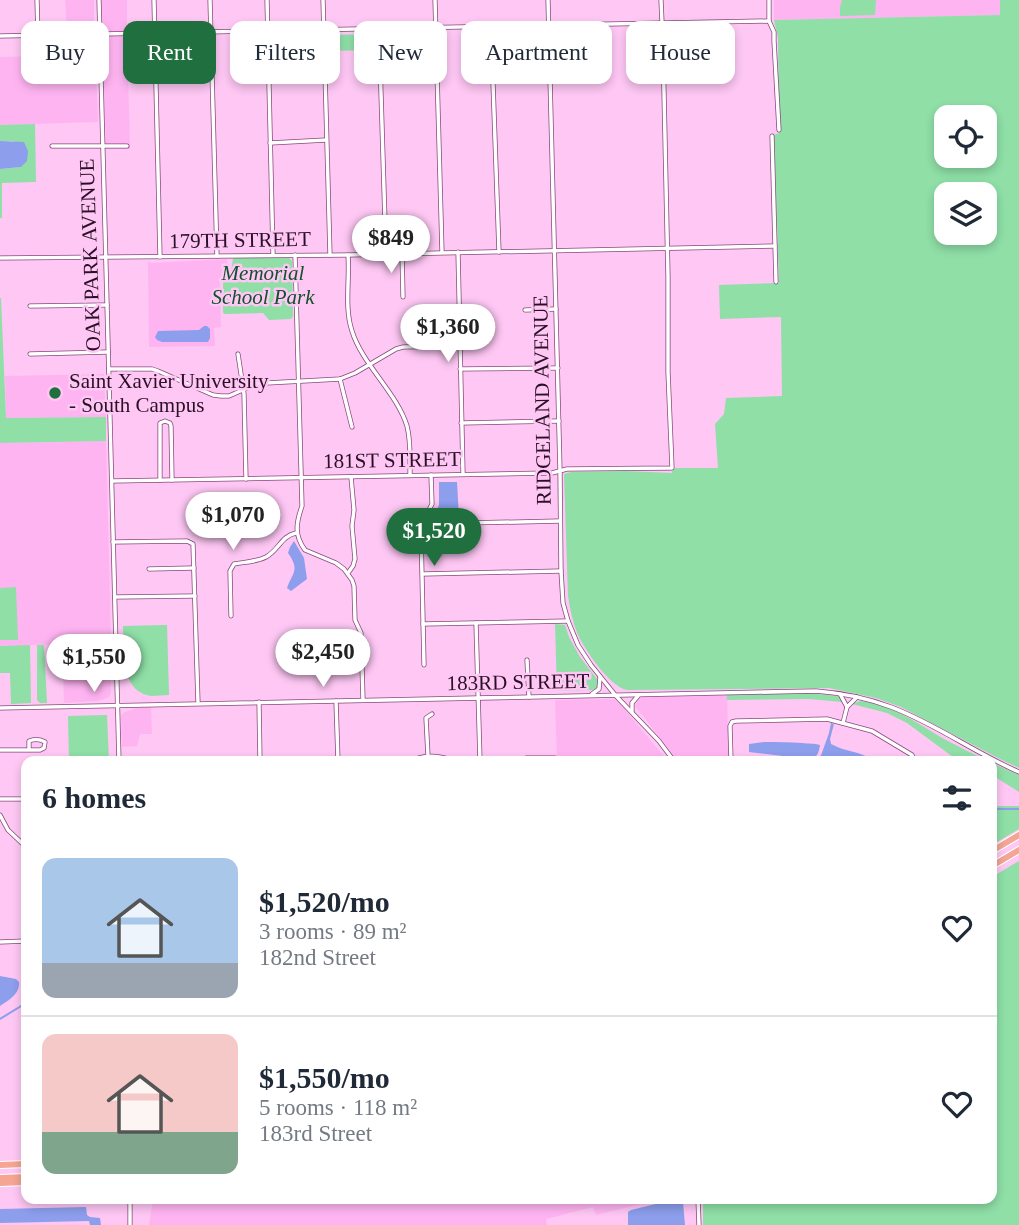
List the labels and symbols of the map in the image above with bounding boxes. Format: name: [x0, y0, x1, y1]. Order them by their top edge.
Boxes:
street label: OAK PARK AVENUE: [75, 158, 105, 352]
pin: $849: [350, 216, 432, 275]
street label: 179TH STREET: [169, 227, 311, 253]
park label: Memorial School Park: [211, 261, 315, 309]
street label: RIDGELAND AVENUE: [528, 295, 556, 505]
pin: $1,360: [391, 304, 505, 364]
place label: Saint Xavier University - South Campus: [69, 369, 269, 417]
marker: Saint Xavier University - South Campus: [47, 385, 63, 401]
street label: 181ST STREET: [323, 447, 461, 473]
pin: $1,070: [176, 492, 290, 552]
pin: $1,520: [377, 508, 491, 568]
pin: $2,450: [266, 630, 380, 689]
pin: $1,550: [37, 634, 151, 694]
street label: 183RD STREET: [446, 669, 590, 695]

